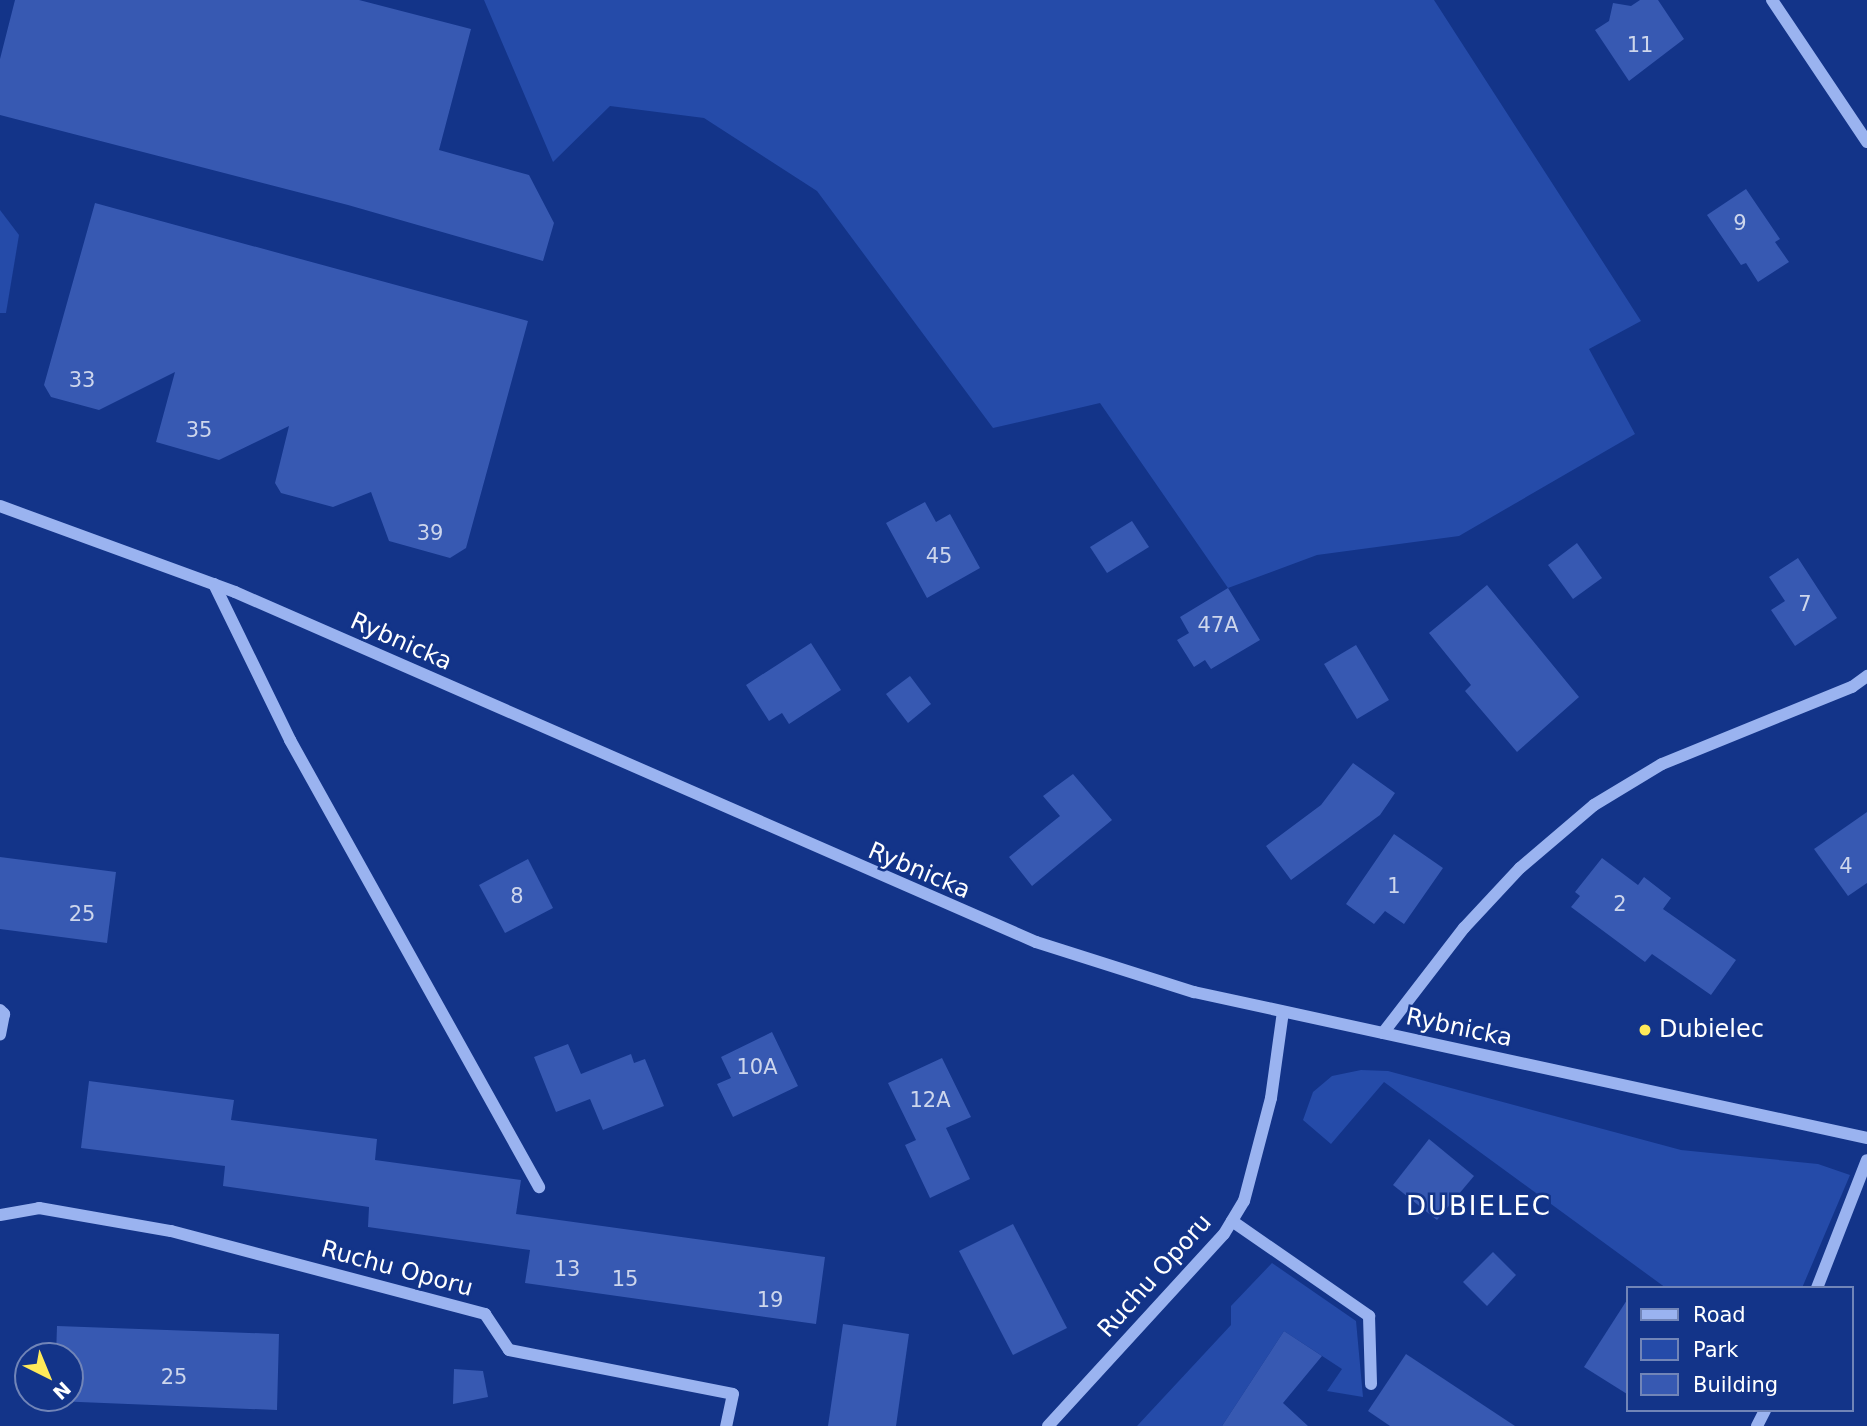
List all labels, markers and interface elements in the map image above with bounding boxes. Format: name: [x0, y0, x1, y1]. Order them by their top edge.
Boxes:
house number: 11: [1627, 32, 1653, 58]
house number: 9: [1733, 210, 1747, 236]
house number: 33: [69, 367, 95, 393]
house number: 35: [186, 417, 212, 443]
house number: 39: [417, 520, 443, 546]
house number: 45: [926, 543, 952, 569]
house number: 7: [1798, 591, 1812, 617]
street label: Rybnicka: [346, 607, 456, 677]
house number: 47A: [1197, 612, 1239, 638]
street label: Rybnicka: [864, 837, 974, 905]
house number: 4: [1839, 853, 1853, 879]
house number: 1: [1387, 873, 1401, 899]
house number: 8: [510, 883, 524, 909]
house number: 2: [1613, 891, 1627, 917]
house number: 25: [69, 901, 95, 927]
street label: Rybnicka: [1403, 1003, 1515, 1053]
place label: Dubielec: [1659, 1016, 1764, 1044]
marker: Dubielec: [1637, 1022, 1653, 1038]
house number: 10A: [736, 1054, 778, 1080]
house number: 12A: [909, 1087, 951, 1113]
district label: DUBIELEC: [1407, 1191, 1551, 1223]
street label: Ruchu Oporu: [1092, 1208, 1218, 1344]
street label: Ruchu Oporu: [318, 1235, 476, 1303]
house number: 13: [554, 1256, 580, 1282]
house number: 15: [612, 1266, 638, 1292]
legend: [1626, 1286, 1853, 1412]
house number: 19: [757, 1287, 783, 1313]
text: Road: [1693, 1303, 1746, 1327]
text: Park: [1693, 1338, 1738, 1362]
north arrow: [14, 1342, 84, 1412]
house number: 25: [161, 1364, 187, 1390]
text: Building: [1693, 1373, 1778, 1397]
text: N: [49, 1377, 75, 1404]

